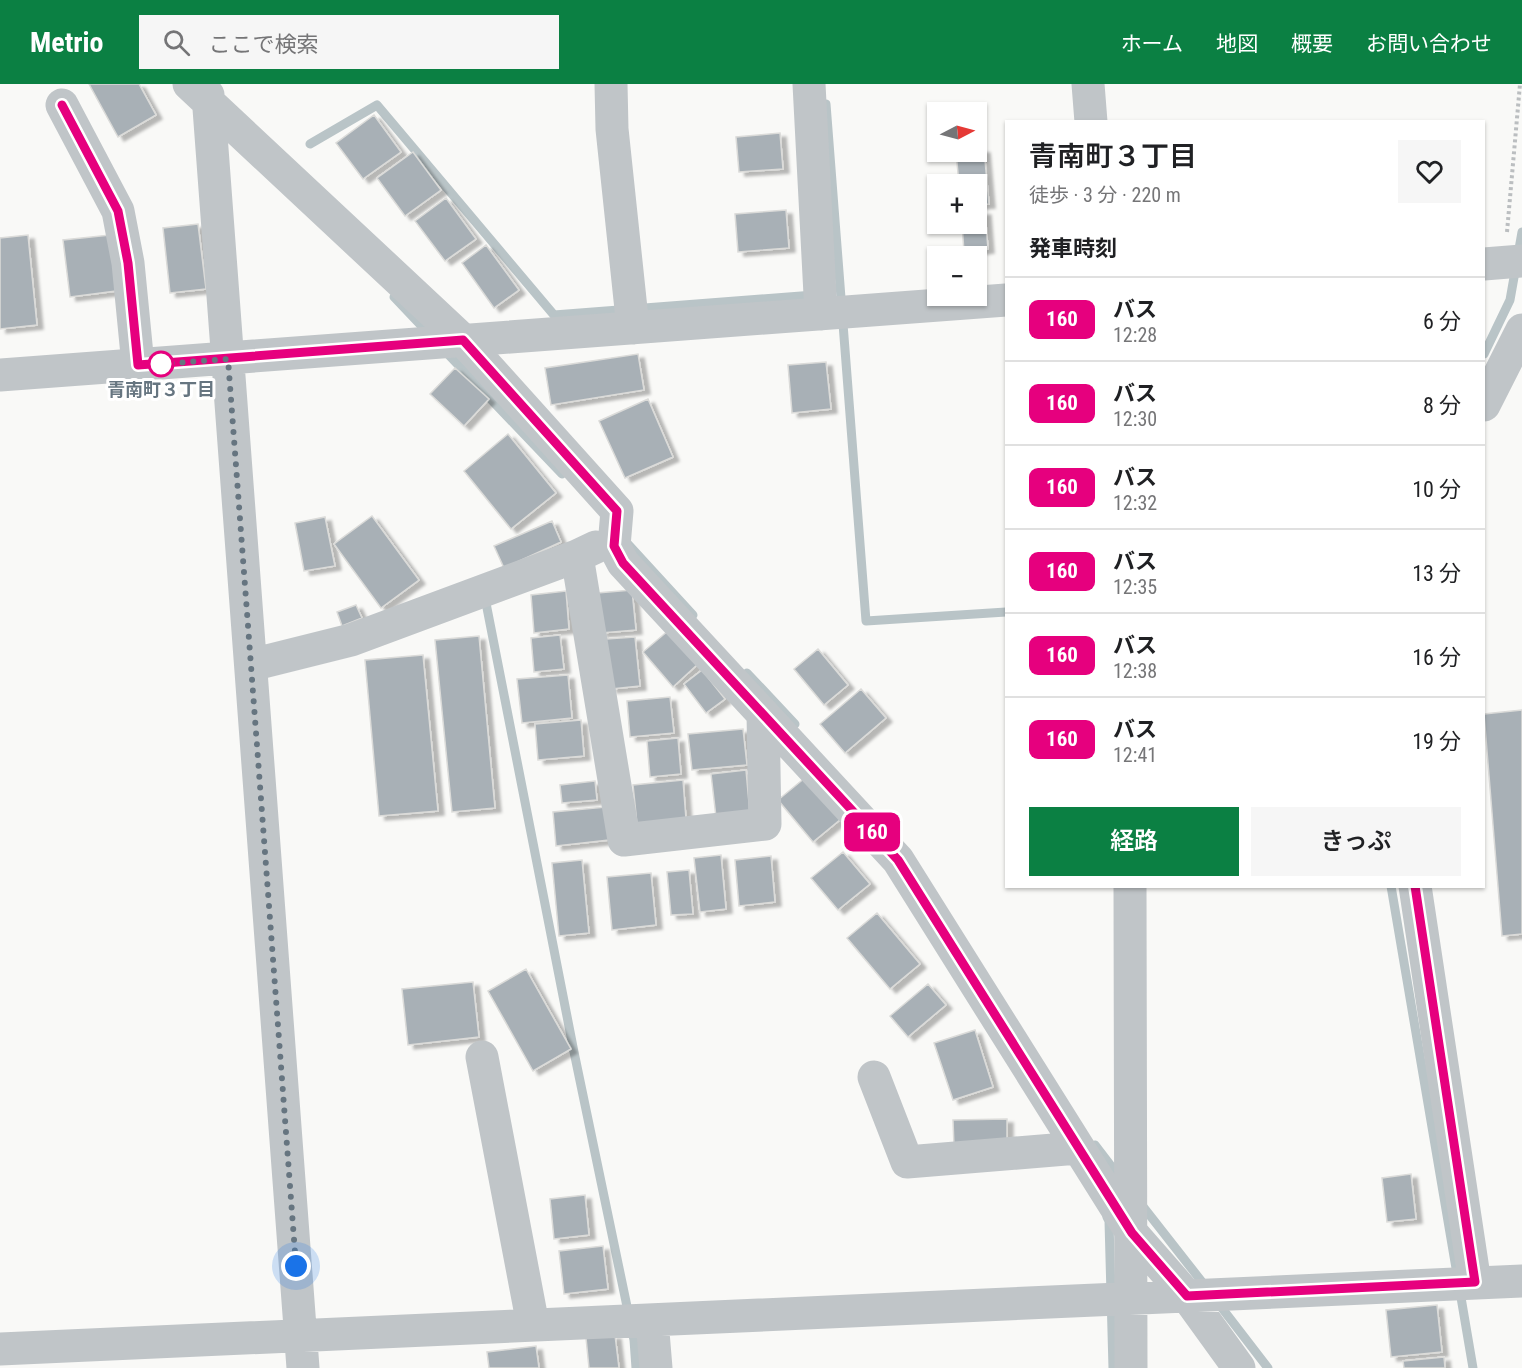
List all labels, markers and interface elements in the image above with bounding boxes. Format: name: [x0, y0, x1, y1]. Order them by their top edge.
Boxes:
search box: [139, 15, 559, 69]
text: Metrio: [30, 26, 103, 59]
icon: search: [160, 26, 193, 59]
text: ここで検索: [208, 32, 319, 57]
text: ホーム: [1121, 32, 1183, 56]
text: 地図: [1216, 32, 1258, 56]
text: 概要: [1291, 32, 1333, 56]
text: お問い合わせ: [1366, 32, 1492, 56]
north arrow: [927, 102, 987, 162]
map controls: [927, 102, 987, 306]
text: 青南町３丁目: [1029, 140, 1197, 173]
button: heart: [1398, 140, 1461, 203]
button: +: [927, 174, 987, 234]
text: 徒歩 · 3 分 · 220 m: [1029, 183, 1181, 207]
text: 発車時刻: [1029, 236, 1117, 261]
button: −: [927, 246, 987, 306]
text: バス: [1113, 297, 1157, 322]
text: 160: [1046, 307, 1078, 331]
text: 6 分: [1423, 309, 1461, 334]
text: 12:28: [1113, 323, 1157, 347]
marker: 青南町３丁目: [148, 351, 174, 377]
place label: 青南町３丁目: [107, 379, 215, 400]
text: バス: [1113, 381, 1157, 406]
text: 160: [1046, 391, 1078, 415]
text: 8 分: [1423, 393, 1461, 418]
text: 12:30: [1113, 407, 1157, 431]
text: バス: [1113, 465, 1157, 490]
text: 160: [1046, 475, 1078, 499]
text: 10 分: [1412, 477, 1461, 502]
text: 12:32: [1113, 491, 1157, 515]
text: バス: [1113, 549, 1157, 574]
text: 160: [1046, 559, 1078, 583]
text: 13 分: [1412, 561, 1461, 586]
text: 12:35: [1113, 575, 1157, 599]
text: バス: [1113, 633, 1157, 658]
text: 160: [1046, 643, 1078, 667]
text: 16 分: [1412, 645, 1461, 670]
text: 12:38: [1113, 659, 1157, 683]
text: バス: [1113, 717, 1157, 742]
text: 160: [1046, 727, 1078, 751]
text: 19 分: [1412, 729, 1461, 754]
text: 12:41: [1113, 743, 1157, 767]
button: 経路: [1029, 807, 1239, 876]
button: きっぷ: [1251, 807, 1461, 876]
line badge: 160: [838, 812, 906, 852]
text: 160: [856, 820, 888, 844]
your location: [281, 1251, 311, 1281]

